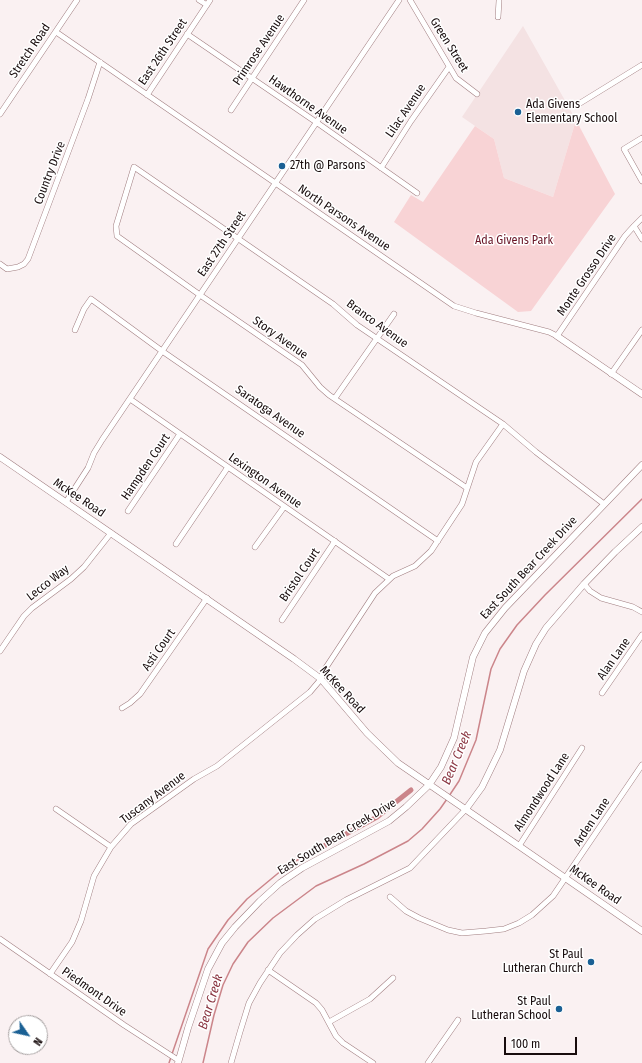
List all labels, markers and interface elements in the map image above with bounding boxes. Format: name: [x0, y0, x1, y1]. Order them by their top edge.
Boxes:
street label: Primrose Avenue: [230, 12, 288, 88]
street label: Green Street: [427, 15, 471, 75]
street label: East 26th Street: [136, 16, 190, 88]
street label: Stretch Road: [7, 21, 53, 81]
street label: Hawthorne Avenue: [266, 72, 350, 138]
street label: Lilac Avenue: [383, 82, 429, 140]
place label: Ada Givens Elementary School: [526, 98, 617, 126]
marker: Ada Givens Elementary School: [513, 107, 523, 117]
street label: Country Drive: [31, 139, 69, 207]
place label: 27th @ Parsons: [290, 159, 365, 173]
marker: 27th @ Parsons: [277, 161, 287, 171]
street label: North Parsons Avenue: [295, 182, 393, 254]
street label: East 27th Street: [195, 209, 249, 279]
street label: Monte Grosso Drive: [554, 231, 620, 319]
park label: Ada Givens Park: [475, 234, 553, 248]
street label: Branco Avenue: [343, 297, 411, 351]
street label: Story Avenue: [249, 314, 311, 362]
street label: Saratoga Avenue: [232, 383, 308, 441]
street label: Hampden Court: [119, 431, 173, 503]
street label: Lexington Avenue: [225, 450, 305, 512]
street label: McKee Road: [50, 475, 108, 521]
street label: East South Bear Creek Drive: [478, 514, 580, 622]
street label: Bristol Court: [277, 545, 323, 605]
street label: Lecco Way: [24, 562, 72, 604]
street label: Asti Court: [139, 626, 179, 674]
street label: Alan Lane: [594, 635, 634, 683]
street label: McKee Road: [316, 663, 368, 717]
water label: Bear Creek: [439, 729, 475, 787]
street label: Almondwood Lane: [511, 750, 573, 834]
street label: Tuscany Avenue: [118, 769, 188, 827]
street label: Arden Lane: [571, 795, 613, 849]
street label: East South Bear Creek Drive: [275, 796, 399, 878]
street label: McKee Road: [567, 862, 623, 908]
place label: St Paul Lutheran Church: [503, 948, 583, 976]
marker: St Paul Lutheran Church: [586, 957, 596, 967]
street label: Piedmont Drive: [59, 964, 129, 1020]
water label: Bear Creek: [195, 973, 227, 1031]
place label: St Paul Lutheran School: [471, 995, 551, 1023]
marker: St Paul Lutheran School: [554, 1004, 564, 1014]
north arrow: [8, 1015, 48, 1055]
scale bar: [506, 1029, 579, 1055]
text: N: [30, 1035, 45, 1048]
text: 100 m: [511, 1037, 540, 1051]

